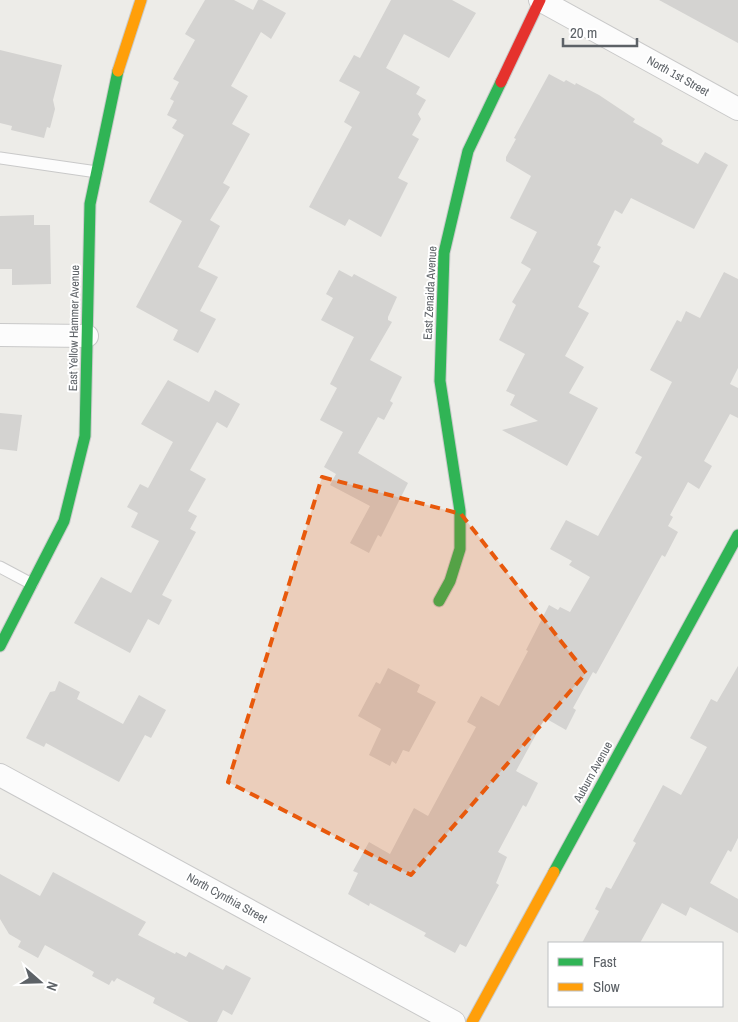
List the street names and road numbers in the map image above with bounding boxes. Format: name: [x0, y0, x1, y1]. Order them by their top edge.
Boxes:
street label: North 1st Street: [644, 52, 712, 100]
street label: East Zenaida Avenue: [420, 246, 440, 340]
street label: East Yellow Hammer Avenue: [65, 265, 83, 391]
street label: Auburn Avenue: [569, 739, 616, 806]
street label: North Cynthia Street: [184, 869, 270, 927]

